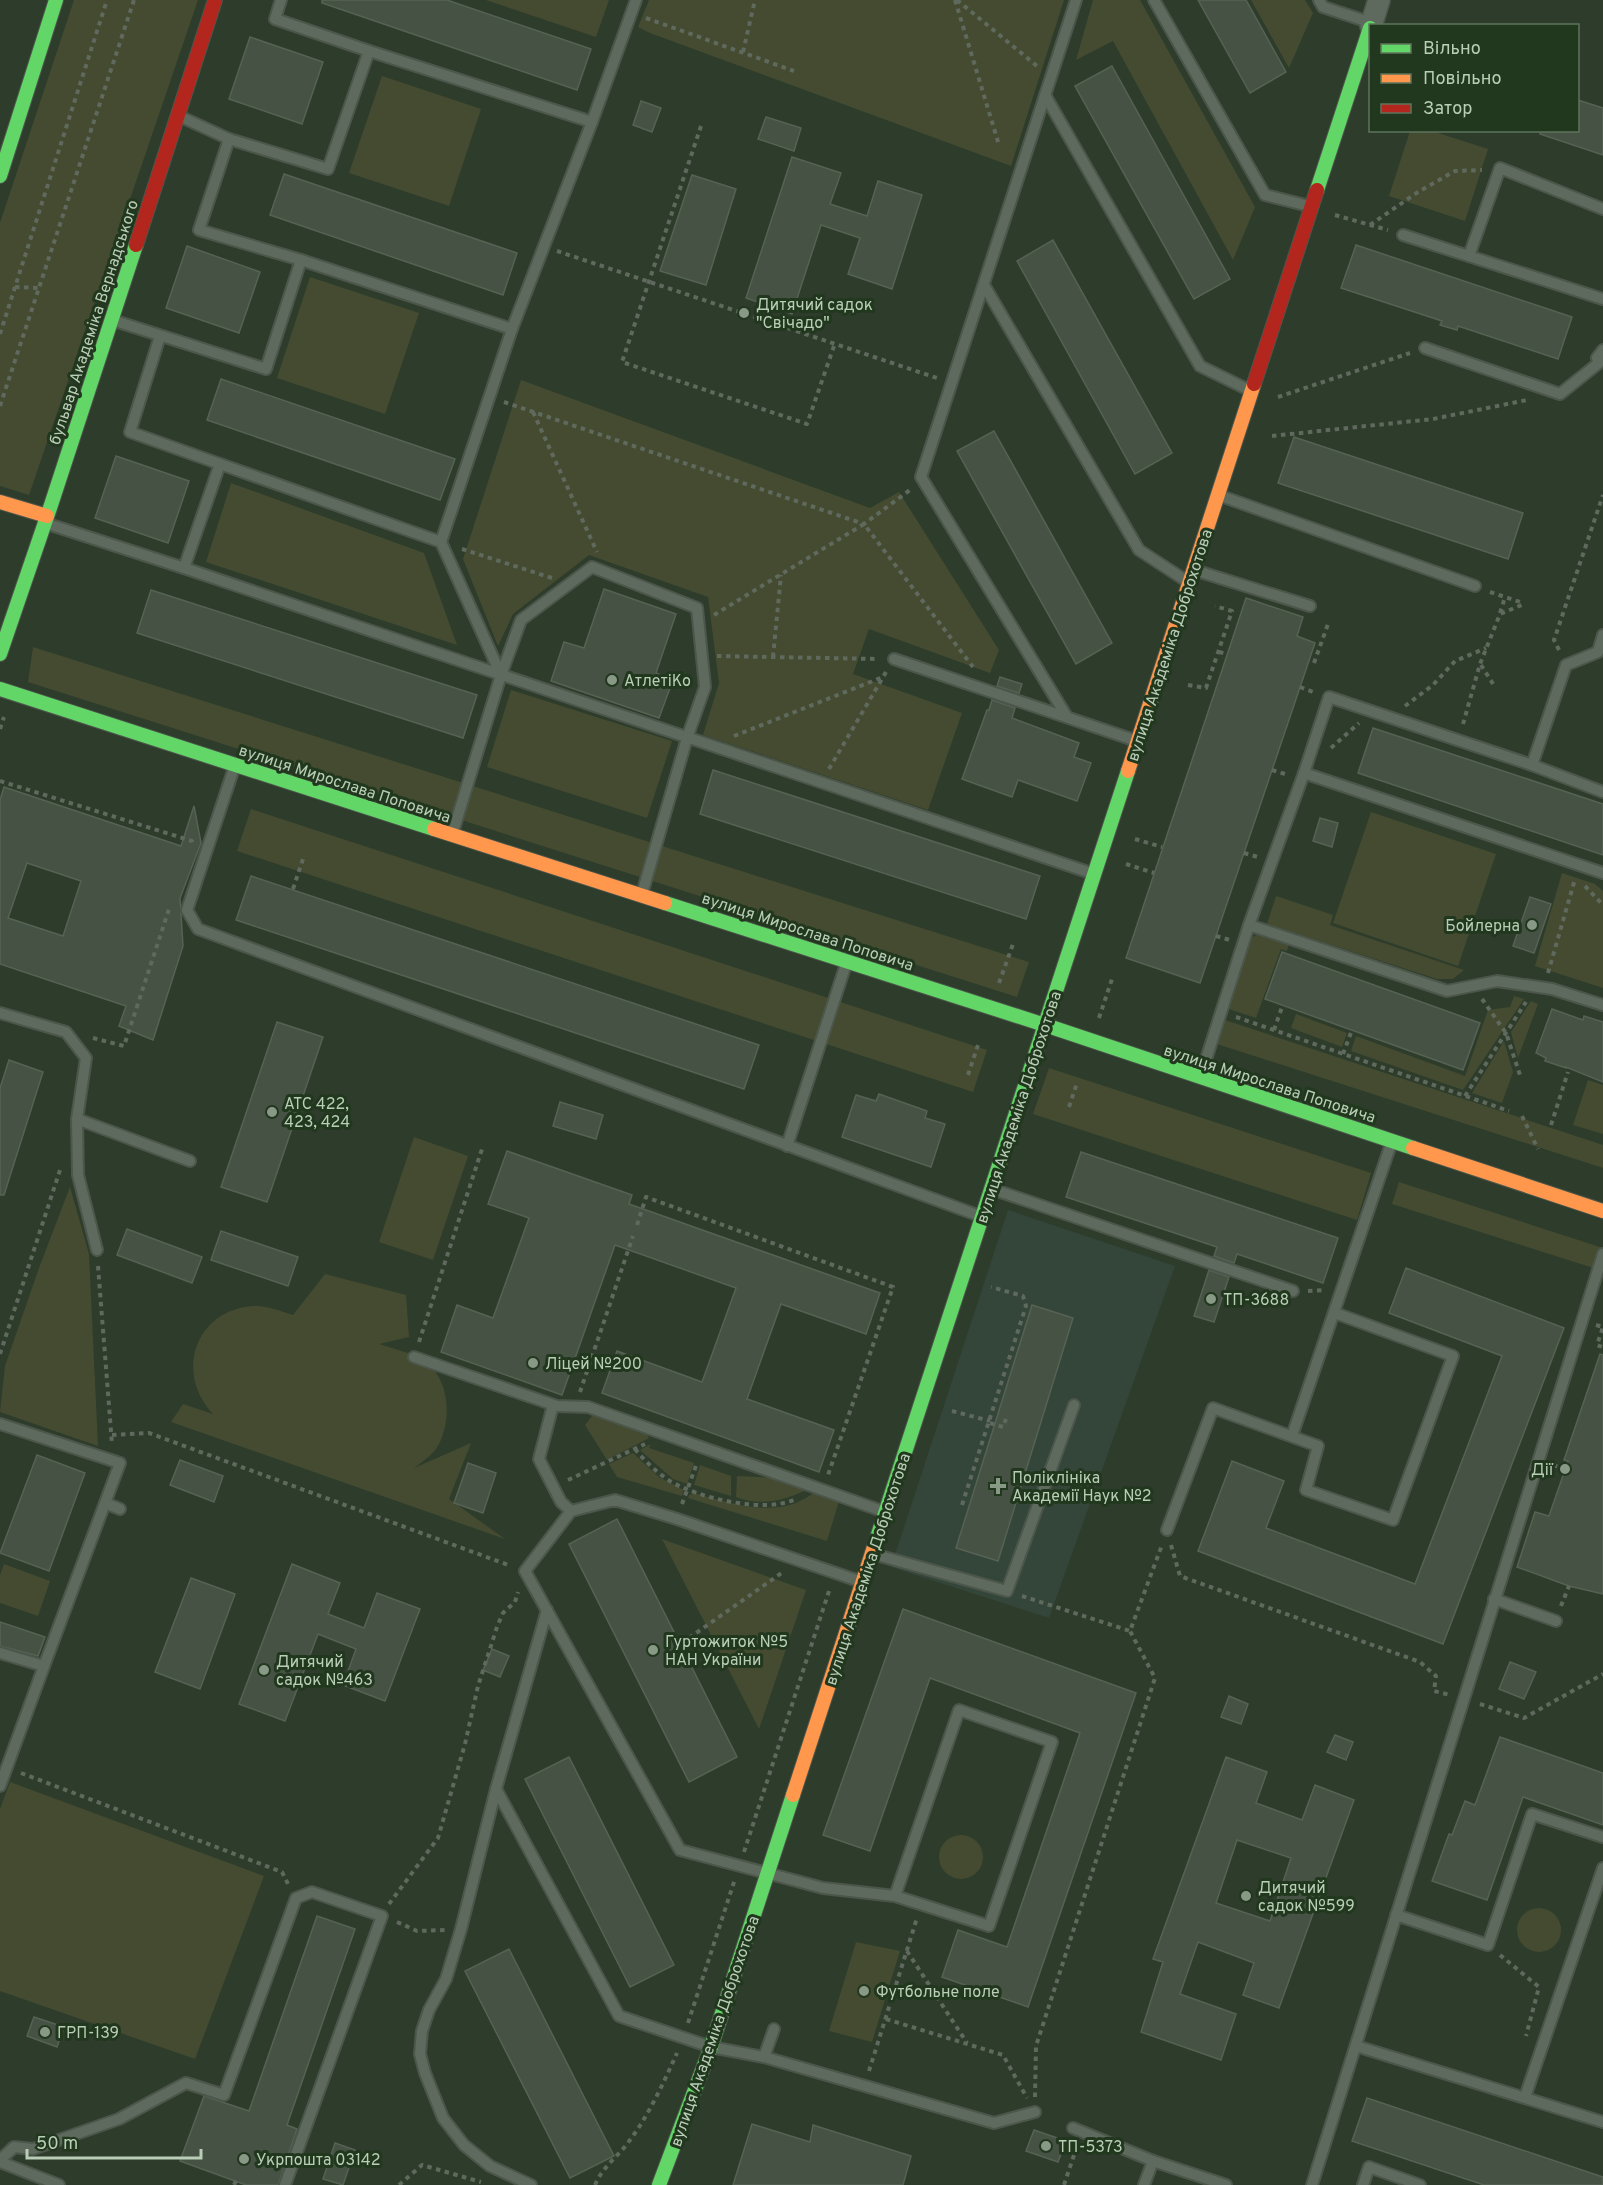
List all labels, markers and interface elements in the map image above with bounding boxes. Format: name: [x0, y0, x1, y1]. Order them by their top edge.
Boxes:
legend: [1369, 24, 1579, 132]
text: Вільно: [1423, 38, 1481, 61]
text: Повільно: [1423, 68, 1502, 91]
text: Затор: [1423, 98, 1472, 121]
street label: бульвар Академіка Вернадського: [46, 198, 144, 448]
place label: Дитячий садок "Свічадо": [756, 296, 873, 334]
marker: Дитячий садок "Свічадо": [737, 306, 751, 320]
street label: вулиця Академіка Доброхотова: [1124, 527, 1218, 764]
place label: АтлетіКо: [624, 672, 691, 692]
marker: АтлетіКо: [605, 673, 619, 687]
street label: вулиця Мирослава Поповича: [236, 741, 453, 829]
street label: вулиця Мирослава Поповича: [699, 889, 916, 977]
place label: Бойлерна: [1445, 917, 1520, 937]
marker: Бойлерна: [1525, 918, 1539, 932]
street label: вулиця Академіка Доброхотова: [973, 989, 1067, 1226]
street label: вулиця Мирослава Поповича: [1161, 1041, 1378, 1129]
place label: АТС 422, 423, 424: [284, 1095, 350, 1133]
marker: АТС 422, 423, 424: [265, 1105, 279, 1119]
place label: ТП-3688: [1223, 1291, 1289, 1311]
marker: ТП-3688: [1204, 1292, 1218, 1306]
place label: Ліцей №200: [545, 1355, 642, 1375]
marker: Ліцей №200: [526, 1356, 540, 1370]
street label: вулиця Академіка Доброхотова: [822, 1451, 916, 1688]
place label: Дії: [1531, 1461, 1554, 1481]
marker: Дії: [1558, 1462, 1572, 1476]
place label: Поліклініка Академії Наук №2: [1012, 1469, 1152, 1507]
marker: Поліклініка Академії Наук №2: [989, 1477, 1007, 1495]
place label: Гуртожиток №5 НАН України: [665, 1633, 788, 1671]
marker: Гуртожиток №5 НАН України: [646, 1643, 660, 1657]
place label: Дитячий садок №463: [276, 1653, 373, 1691]
marker: Дитячий садок №463: [257, 1663, 271, 1677]
place label: Дитячий садок №599: [1258, 1879, 1355, 1917]
marker: Дитячий садок №599: [1239, 1889, 1253, 1903]
street label: вулиця Академіка Доброхотова: [667, 1914, 765, 2150]
place label: Футбольне поле: [876, 1983, 1000, 2003]
marker: Футбольне поле: [857, 1984, 871, 1998]
place label: ГРП-139: [57, 2024, 119, 2044]
marker: ГРП-139: [38, 2025, 52, 2039]
scale bar: [27, 2122, 201, 2160]
text: 50 m: [36, 2133, 78, 2156]
place label: ТП-5373: [1058, 2138, 1123, 2158]
marker: ТП-5373: [1039, 2139, 1053, 2153]
place label: Укрпошта 03142: [256, 2151, 381, 2171]
marker: Укрпошта 03142: [237, 2152, 251, 2166]

